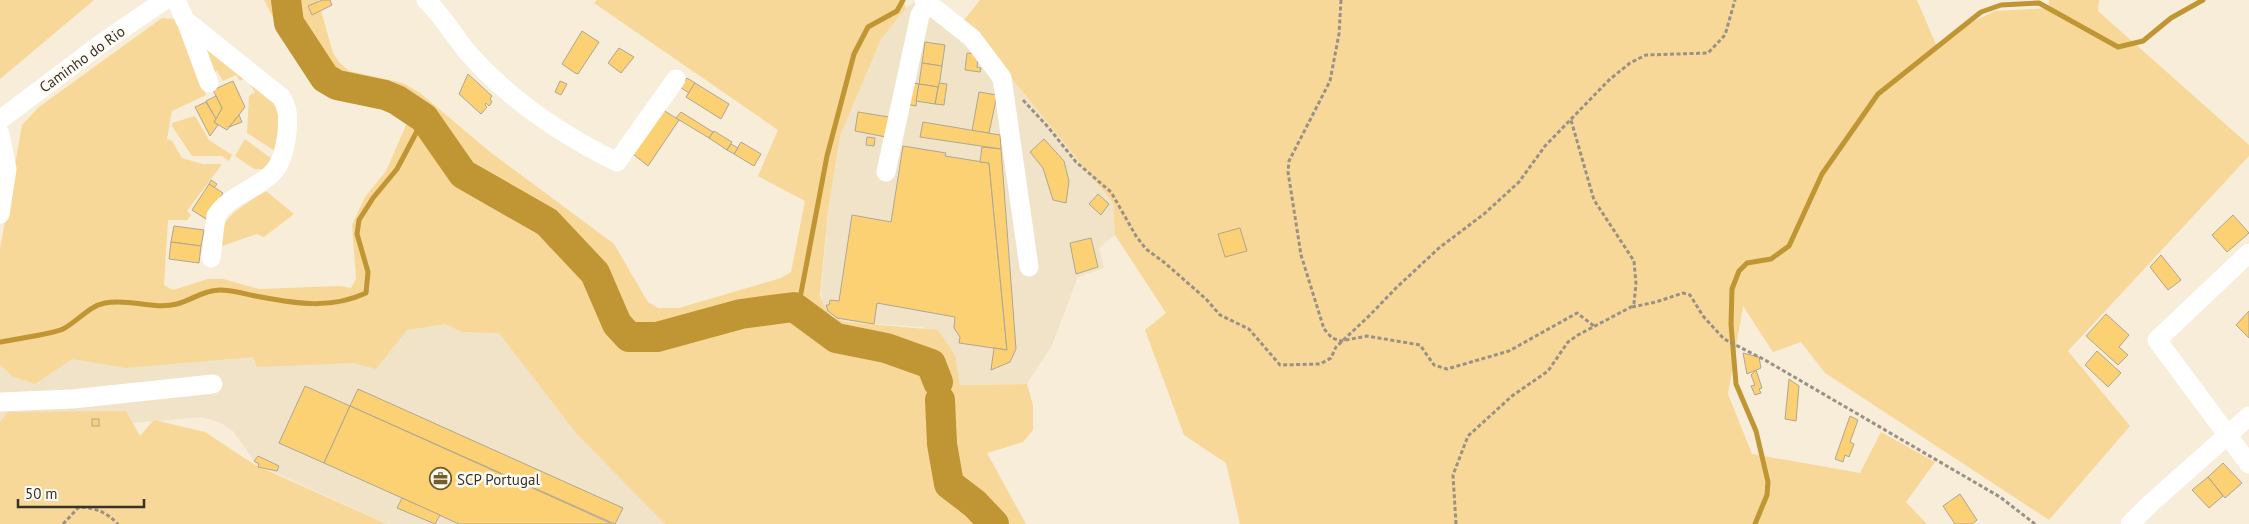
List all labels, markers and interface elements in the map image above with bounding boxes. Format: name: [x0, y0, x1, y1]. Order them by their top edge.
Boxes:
street label: Caminho do Rio: [35, 21, 129, 97]
office icon: SCP Portugal: [429, 467, 453, 491]
place label: SCP Portugal: [457, 470, 540, 489]
scale bar: [18, 476, 144, 508]
text: 50 m: [25, 484, 58, 503]

